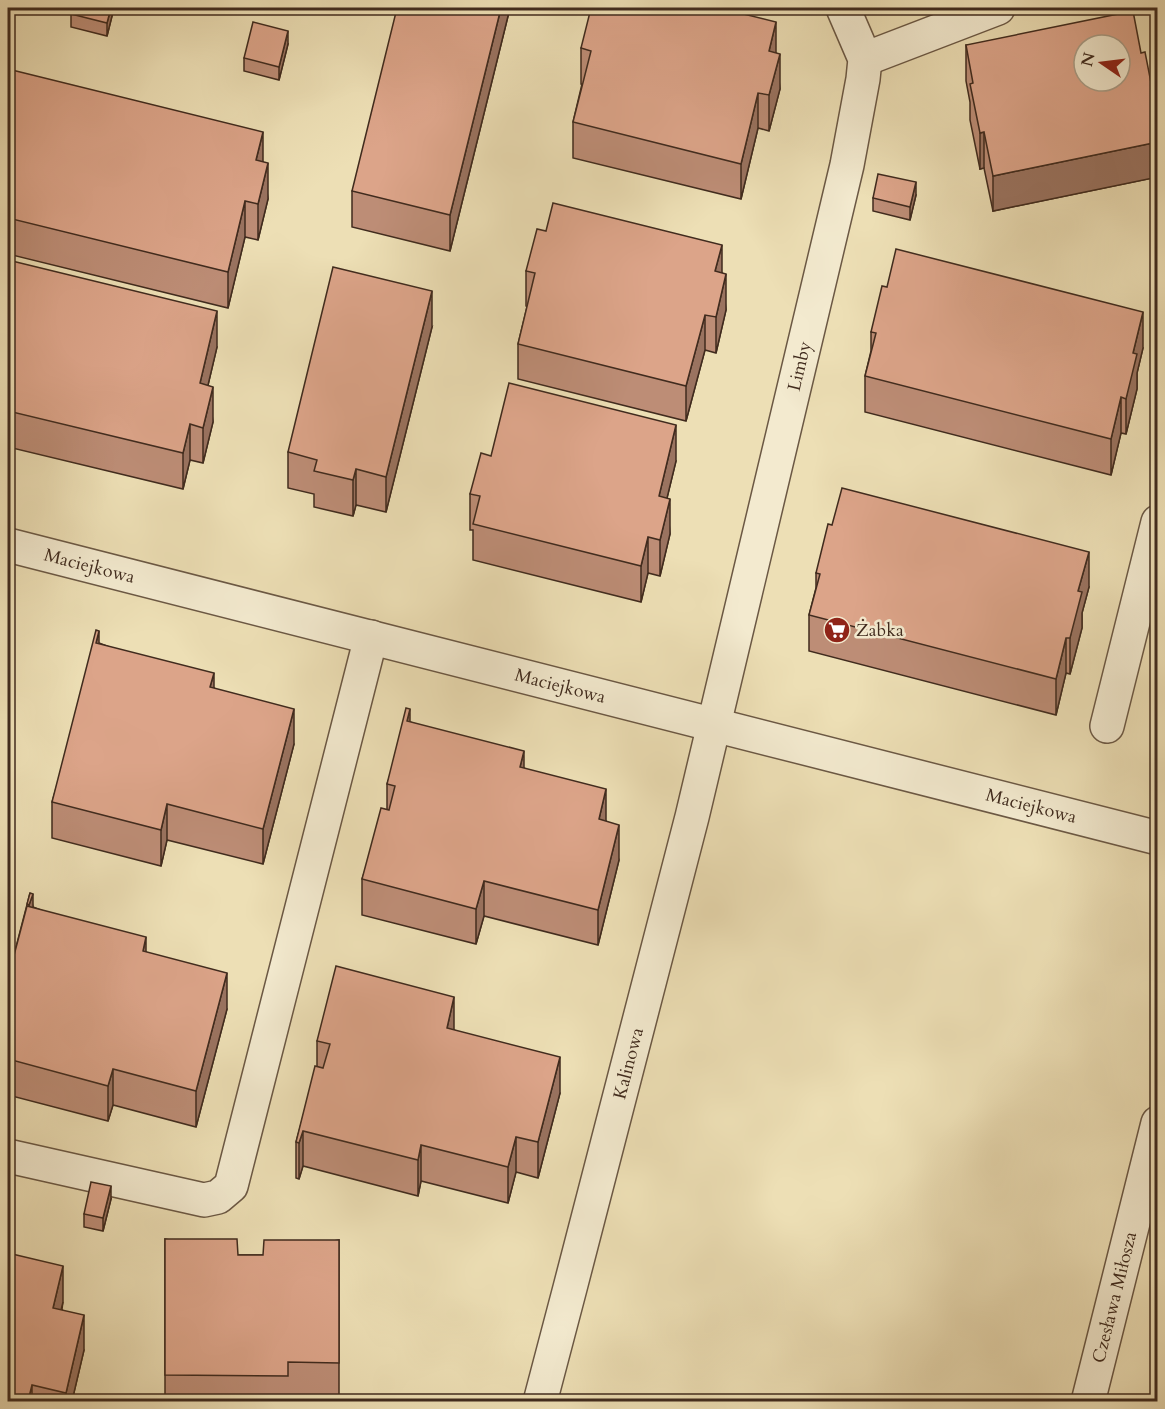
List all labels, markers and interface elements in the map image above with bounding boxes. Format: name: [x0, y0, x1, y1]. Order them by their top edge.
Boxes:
north arrow: [1072, 33, 1132, 93]
text: N: [1076, 50, 1101, 69]
street label: Limby: [782, 338, 818, 394]
street label: Maciejkowa: [41, 543, 138, 590]
supermarket icon: Żabka: [822, 615, 852, 645]
place label: Żabka: [856, 618, 904, 643]
street label: Maciejkowa: [512, 663, 609, 710]
street label: Maciejkowa: [983, 783, 1079, 830]
street label: Kalinowa: [607, 1025, 650, 1102]
street label: Czesława Miłosza: [1086, 1229, 1143, 1366]

